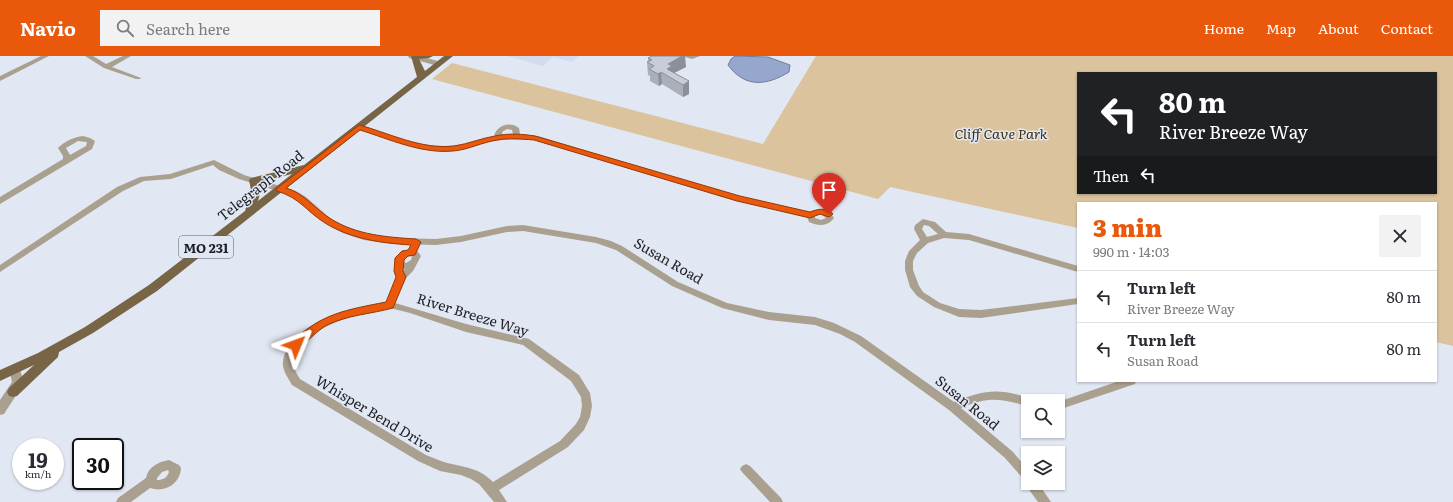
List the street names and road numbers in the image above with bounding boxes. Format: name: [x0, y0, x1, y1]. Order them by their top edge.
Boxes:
street label: Telegraph Road: [213, 145, 308, 225]
street label: Susan Road: [631, 232, 708, 288]
road number: MO 231: [179, 236, 233, 258]
street label: River Breeze Way: [415, 287, 532, 341]
street label: Whisper Bend Drive: [312, 370, 438, 456]
street label: Susan Road: [932, 370, 1004, 434]

